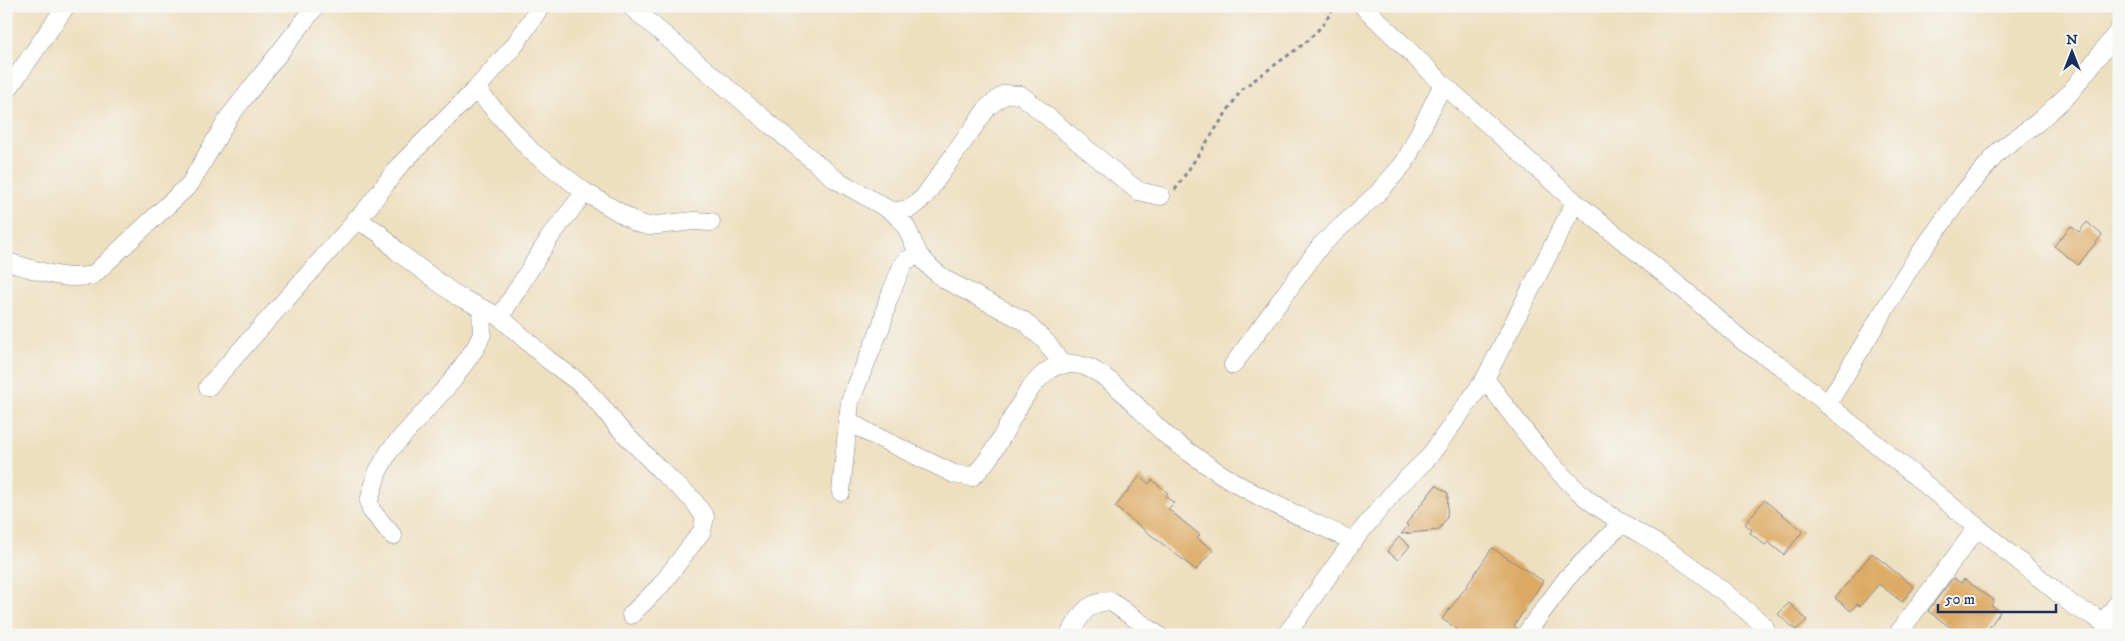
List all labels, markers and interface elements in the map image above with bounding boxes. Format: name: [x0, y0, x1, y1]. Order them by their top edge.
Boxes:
north arrow: [2048, 28, 2098, 78]
text: N: [2066, 31, 2078, 49]
scale bar: [1938, 581, 2055, 613]
text: 50 m: [1945, 590, 1975, 609]

